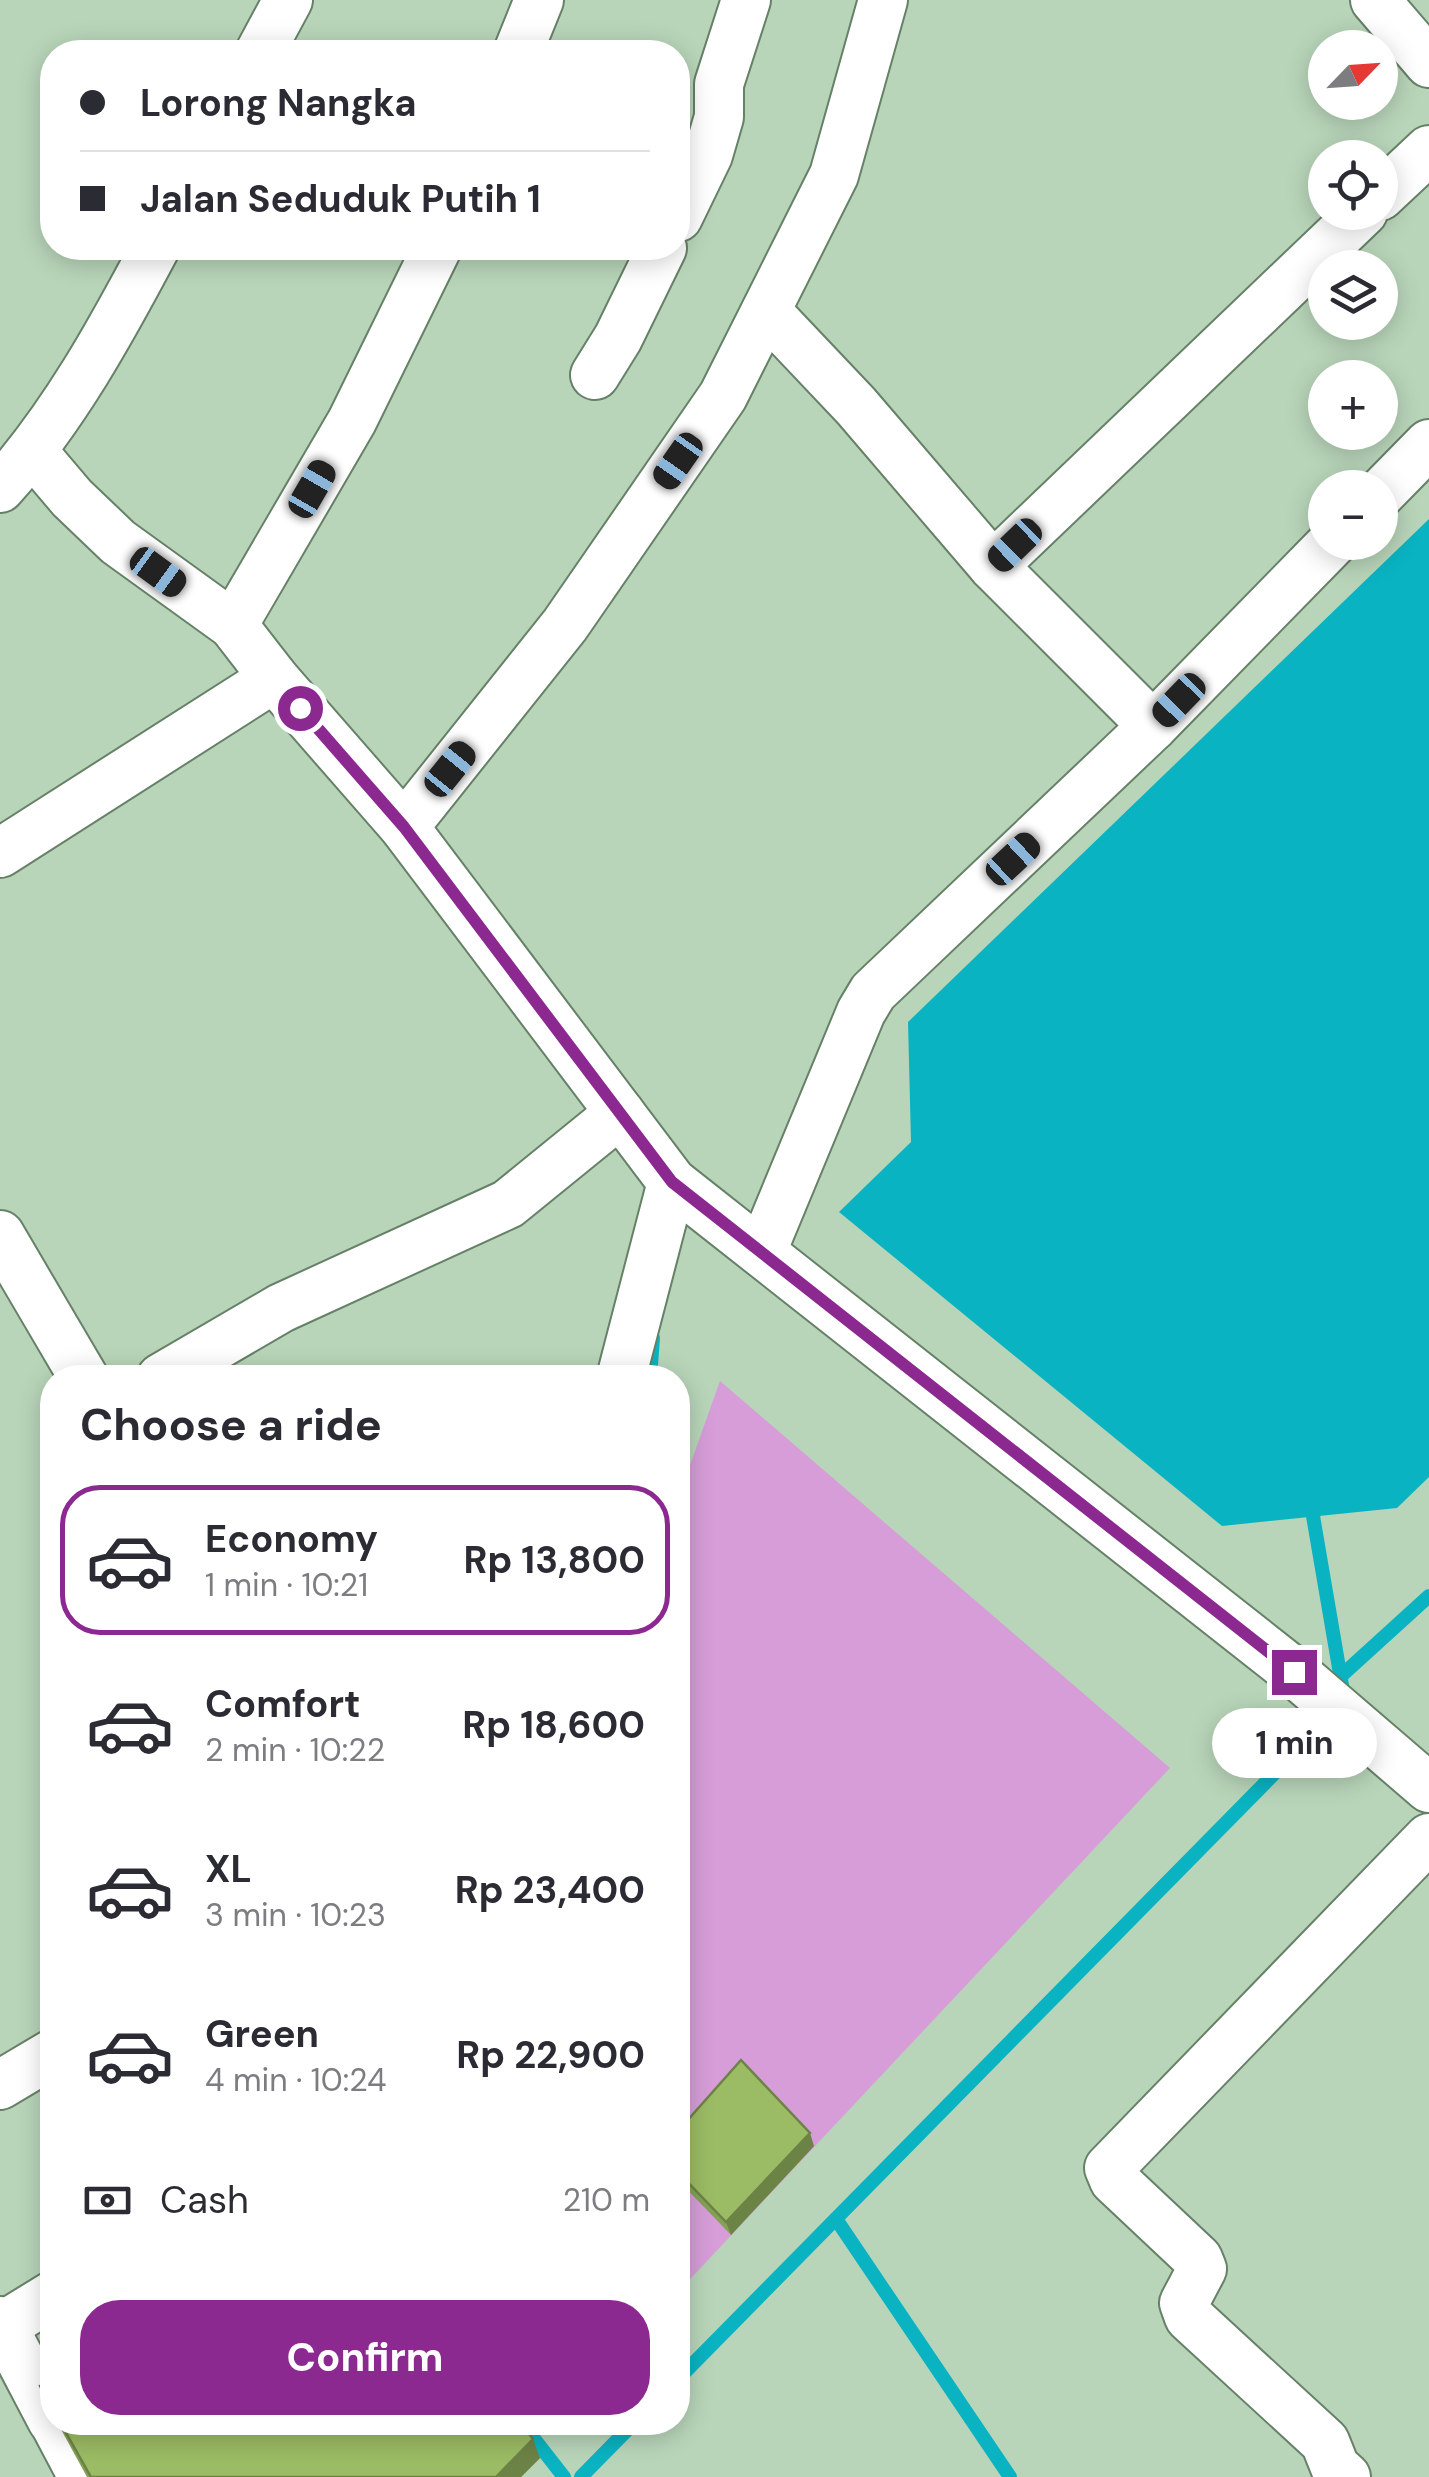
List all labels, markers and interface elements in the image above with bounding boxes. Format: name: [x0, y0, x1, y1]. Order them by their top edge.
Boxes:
north arrow: [1308, 30, 1398, 120]
map controls: [1308, 30, 1398, 560]
text: Lorong Nangka: [140, 78, 417, 128]
button: locate: [1308, 140, 1398, 230]
text: Jalan Seduduk Putih 1: [140, 174, 541, 224]
button: layers: [1308, 250, 1398, 340]
button: +: [1308, 360, 1398, 450]
car: [649, 428, 707, 494]
car: [284, 456, 340, 522]
button: −: [1308, 470, 1398, 560]
car: [983, 513, 1047, 577]
car: [125, 542, 191, 602]
car: [1147, 668, 1211, 732]
route start: [278, 686, 323, 731]
car: [419, 736, 481, 802]
car: [981, 828, 1045, 890]
text: Choose a ride: [80, 1395, 382, 1454]
text: Economy: [205, 1514, 378, 1564]
icon: car: [85, 1515, 175, 1605]
text: Rp 13,800: [464, 1535, 645, 1585]
text: 1 min · 10:21: [205, 1564, 368, 1606]
route end: [1272, 1650, 1317, 1695]
text: Comfort: [205, 1679, 361, 1729]
icon: car: [85, 1680, 175, 1770]
text: Rp 18,600: [462, 1700, 645, 1750]
callout: 1 min: [1212, 1707, 1376, 1777]
text: 1 min: [1256, 1722, 1333, 1764]
text: 2 min · 10:22: [205, 1729, 385, 1771]
text: XL: [205, 1844, 252, 1894]
icon: car: [85, 1845, 175, 1935]
text: Rp 23,400: [455, 1865, 645, 1915]
text: 3 min · 10:23: [205, 1894, 386, 1936]
text: Green: [205, 2009, 319, 2059]
icon: car: [85, 2010, 175, 2100]
text: Rp 22,900: [456, 2030, 645, 2080]
text: 4 min · 10:24: [205, 2059, 387, 2101]
icon: cash: [80, 2173, 135, 2228]
text: Cash: [160, 2175, 249, 2225]
text: 210 m: [563, 2179, 650, 2221]
button: Confirm: [80, 2300, 650, 2415]

